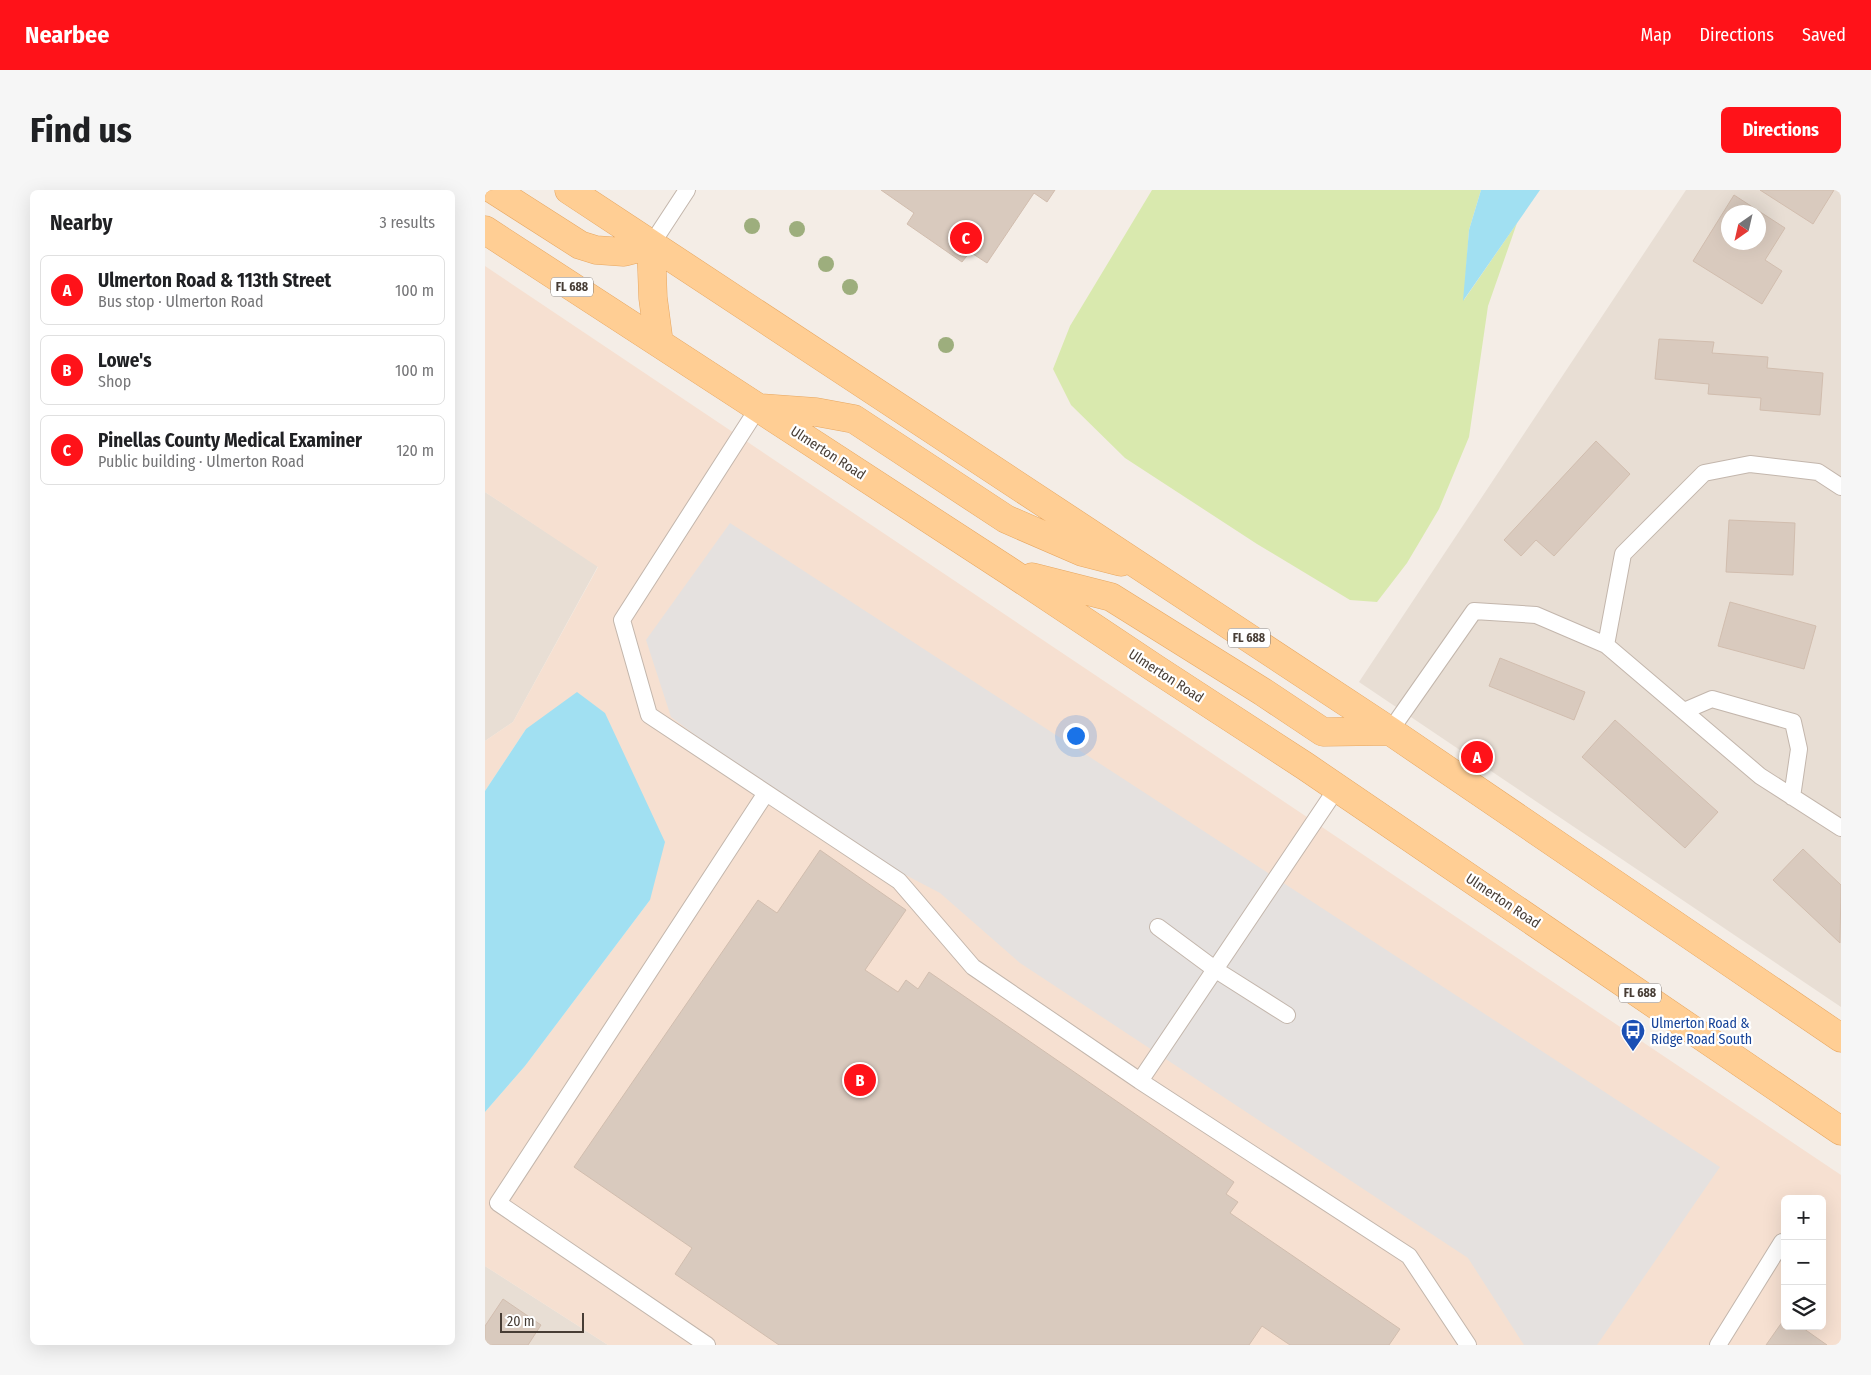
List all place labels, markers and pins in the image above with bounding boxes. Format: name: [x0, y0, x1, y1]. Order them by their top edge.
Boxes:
pin: C: [950, 219, 982, 257]
pin: A: [1461, 738, 1493, 776]
place label: Ulmerton Road & Ridge Road South: [1651, 1015, 1752, 1048]
bus stop icon: Ulmerton Road & Ridge Road South: [1620, 1018, 1646, 1052]
pin: B: [844, 1061, 876, 1099]

